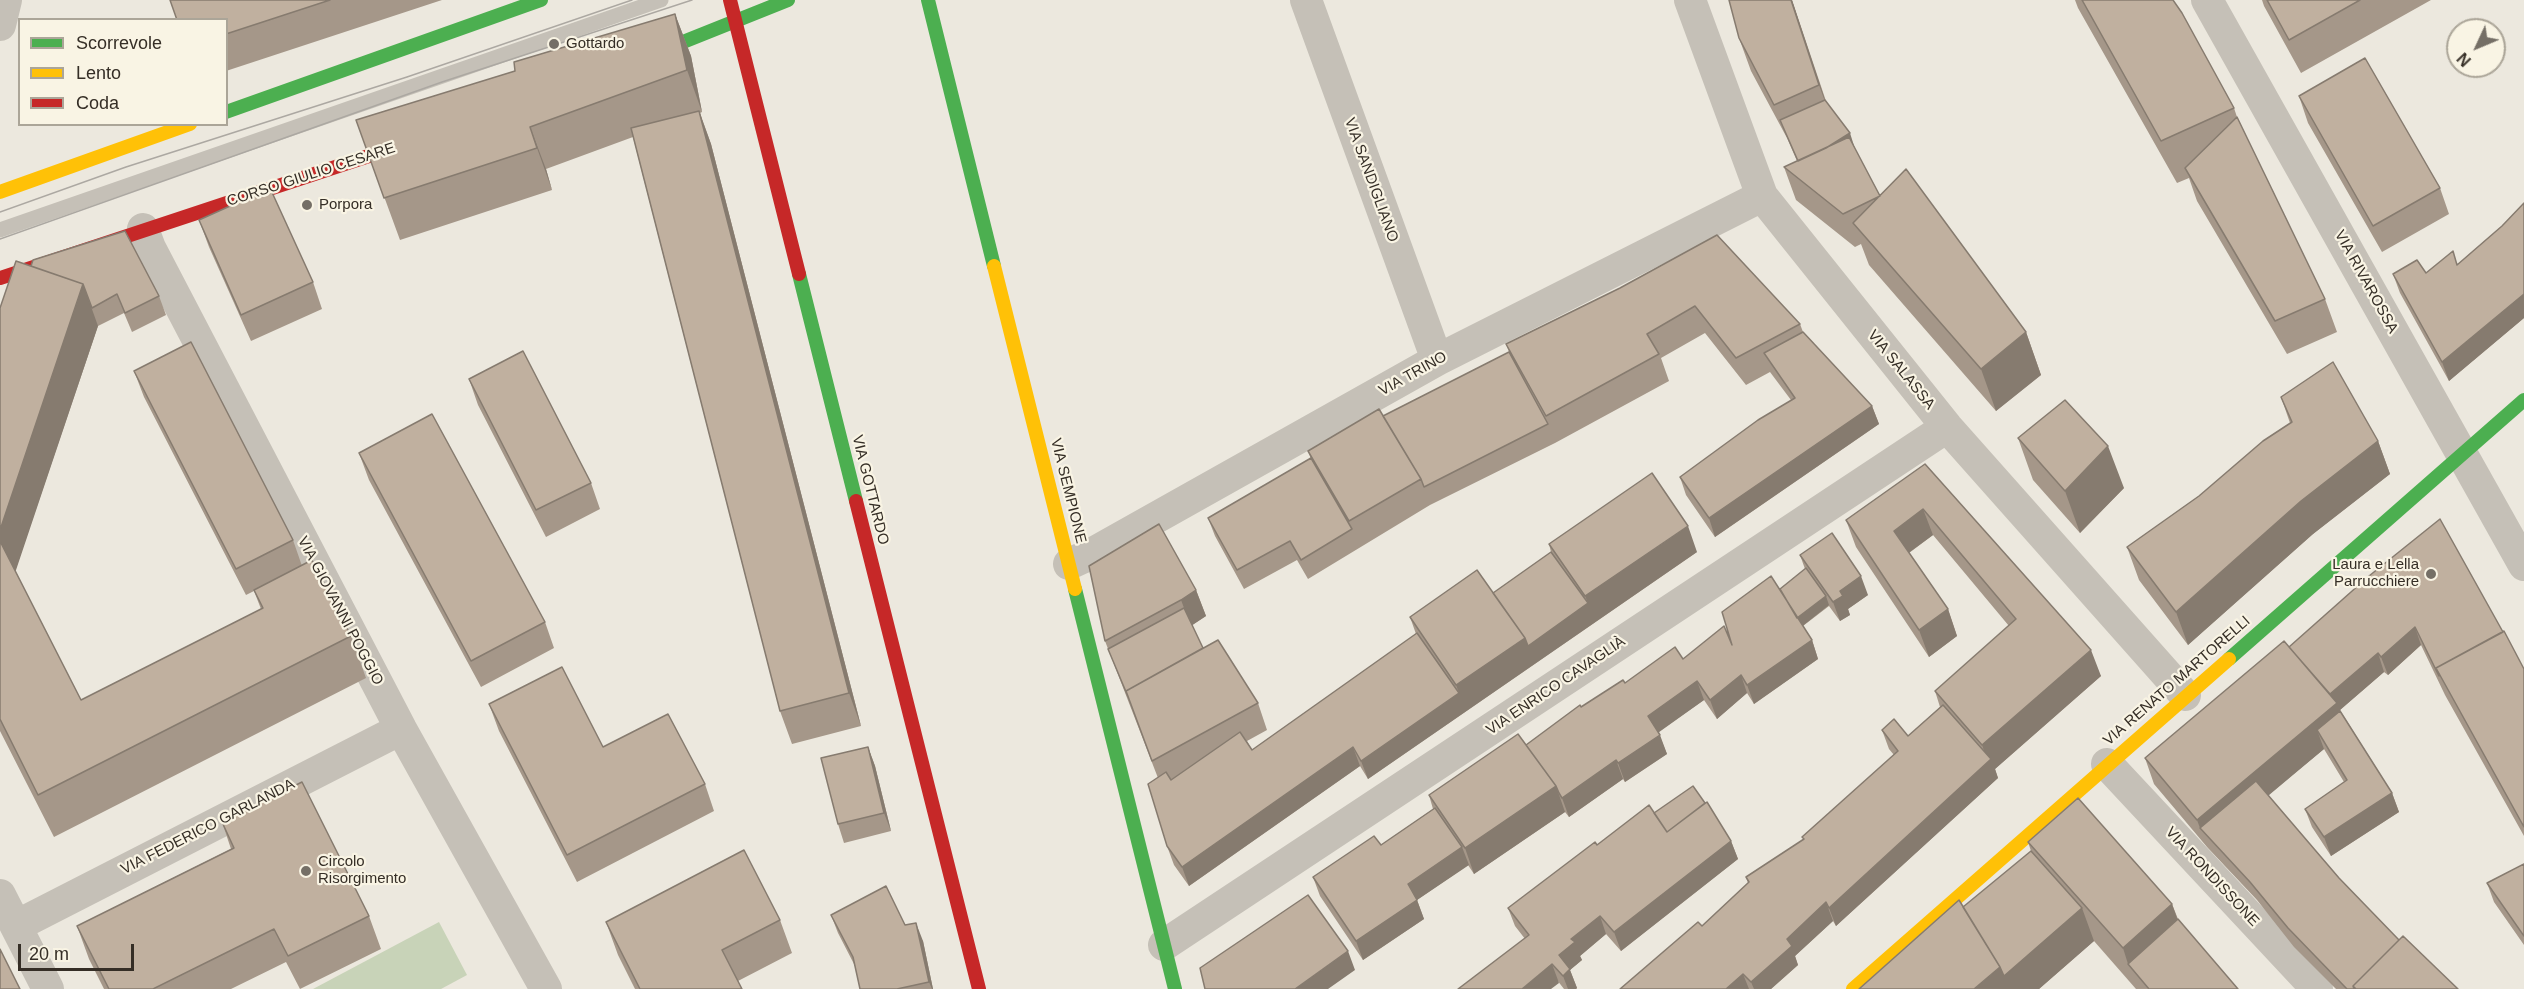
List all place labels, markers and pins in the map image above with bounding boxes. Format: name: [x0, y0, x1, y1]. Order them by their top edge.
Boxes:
place label: Gottardo: [566, 35, 624, 53]
marker: Gottardo: [547, 37, 561, 51]
place label: Porpora: [319, 196, 372, 214]
marker: Porpora: [300, 198, 314, 212]
place label: Laura e Lella Parrucchiere: [2332, 556, 2419, 591]
marker: Laura e Lella Parrucchiere: [2424, 567, 2438, 581]
place label: Circolo Risorgimento: [318, 853, 406, 888]
marker: Circolo Risorgimento: [299, 864, 313, 878]

